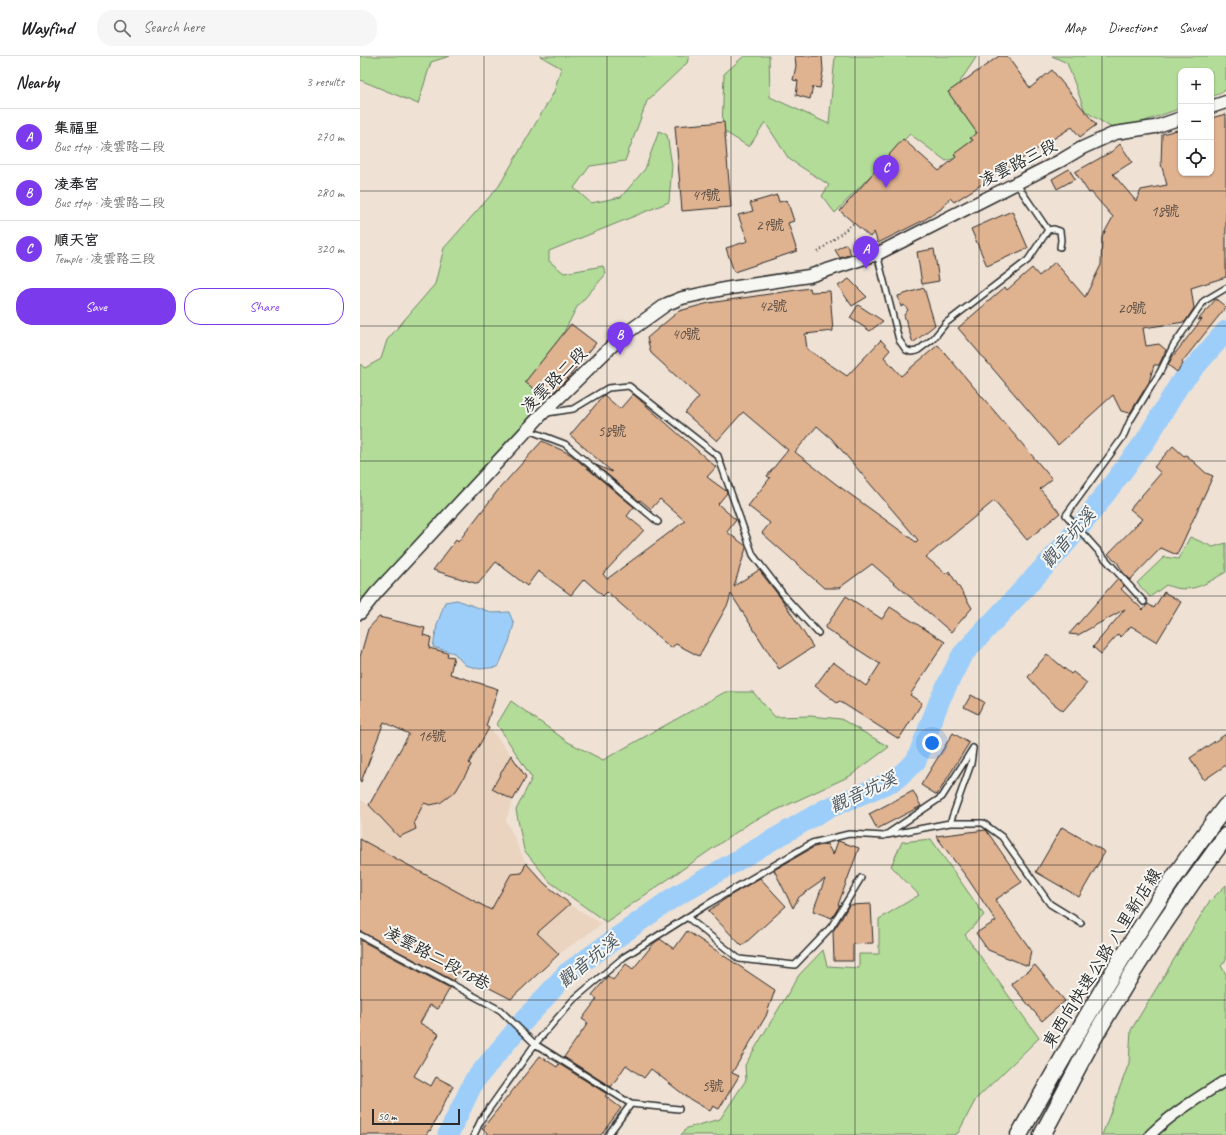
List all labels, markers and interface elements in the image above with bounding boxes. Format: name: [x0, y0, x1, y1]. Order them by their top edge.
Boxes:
search box: [97, 10, 377, 46]
text: Wayfind: [20, 16, 73, 40]
icon: search: [111, 17, 133, 39]
text: Search here: [143, 18, 204, 37]
text: Map: [1065, 19, 1086, 36]
text: Directions: [1108, 19, 1157, 36]
text: Saved: [1179, 19, 1206, 36]
map controls: [1178, 68, 1214, 176]
button: +: [1178, 68, 1214, 104]
text: Nearby: [16, 72, 59, 93]
text: 3 results: [306, 74, 344, 90]
button: −: [1178, 104, 1214, 140]
text: 集福里: [54, 119, 99, 138]
text: A: [26, 129, 32, 145]
text: 270 m: [316, 129, 344, 145]
street label: 凌雲路三段: [975, 134, 1061, 192]
text: Bus stop · 凌雲路二段: [54, 139, 165, 155]
button: locate: [1178, 140, 1214, 176]
pin: C: [873, 155, 899, 188]
text: 凌奉宮: [54, 175, 99, 194]
text: B: [26, 185, 32, 201]
text: 280 m: [316, 185, 344, 201]
house number: 41號: [692, 186, 720, 205]
text: Bus stop · 凌雲路二段: [54, 195, 165, 211]
house number: 18號: [1151, 202, 1179, 221]
house number: 29號: [756, 216, 784, 235]
text: 順天宮: [54, 231, 99, 250]
pin: A: [853, 236, 879, 269]
text: C: [26, 241, 32, 257]
text: 320 m: [316, 241, 344, 257]
text: Temple · 凌雲路三段: [54, 251, 155, 267]
button: Save: [16, 288, 176, 325]
button: Share: [184, 288, 344, 325]
house number: 42號: [759, 297, 787, 316]
house number: 20號: [1118, 299, 1146, 318]
pin: B: [607, 322, 633, 355]
house number: 40號: [672, 325, 700, 344]
street label: 凌雲路二段: [517, 343, 591, 417]
house number: 58號: [598, 422, 626, 441]
water label: 觀音坑溪: [1036, 503, 1101, 572]
house number: 16號: [418, 727, 446, 746]
your location: [922, 733, 942, 753]
water label: 觀音坑溪: [826, 766, 901, 817]
street label: 東西向快速公路 八里新店線: [1038, 864, 1166, 1052]
street label: 凌雲路二段18巷: [380, 921, 495, 995]
water label: 觀音坑溪: [553, 929, 624, 992]
house number: 5號: [702, 1077, 724, 1096]
scale bar: [372, 1107, 460, 1126]
text: 50 m: [378, 1109, 397, 1123]

